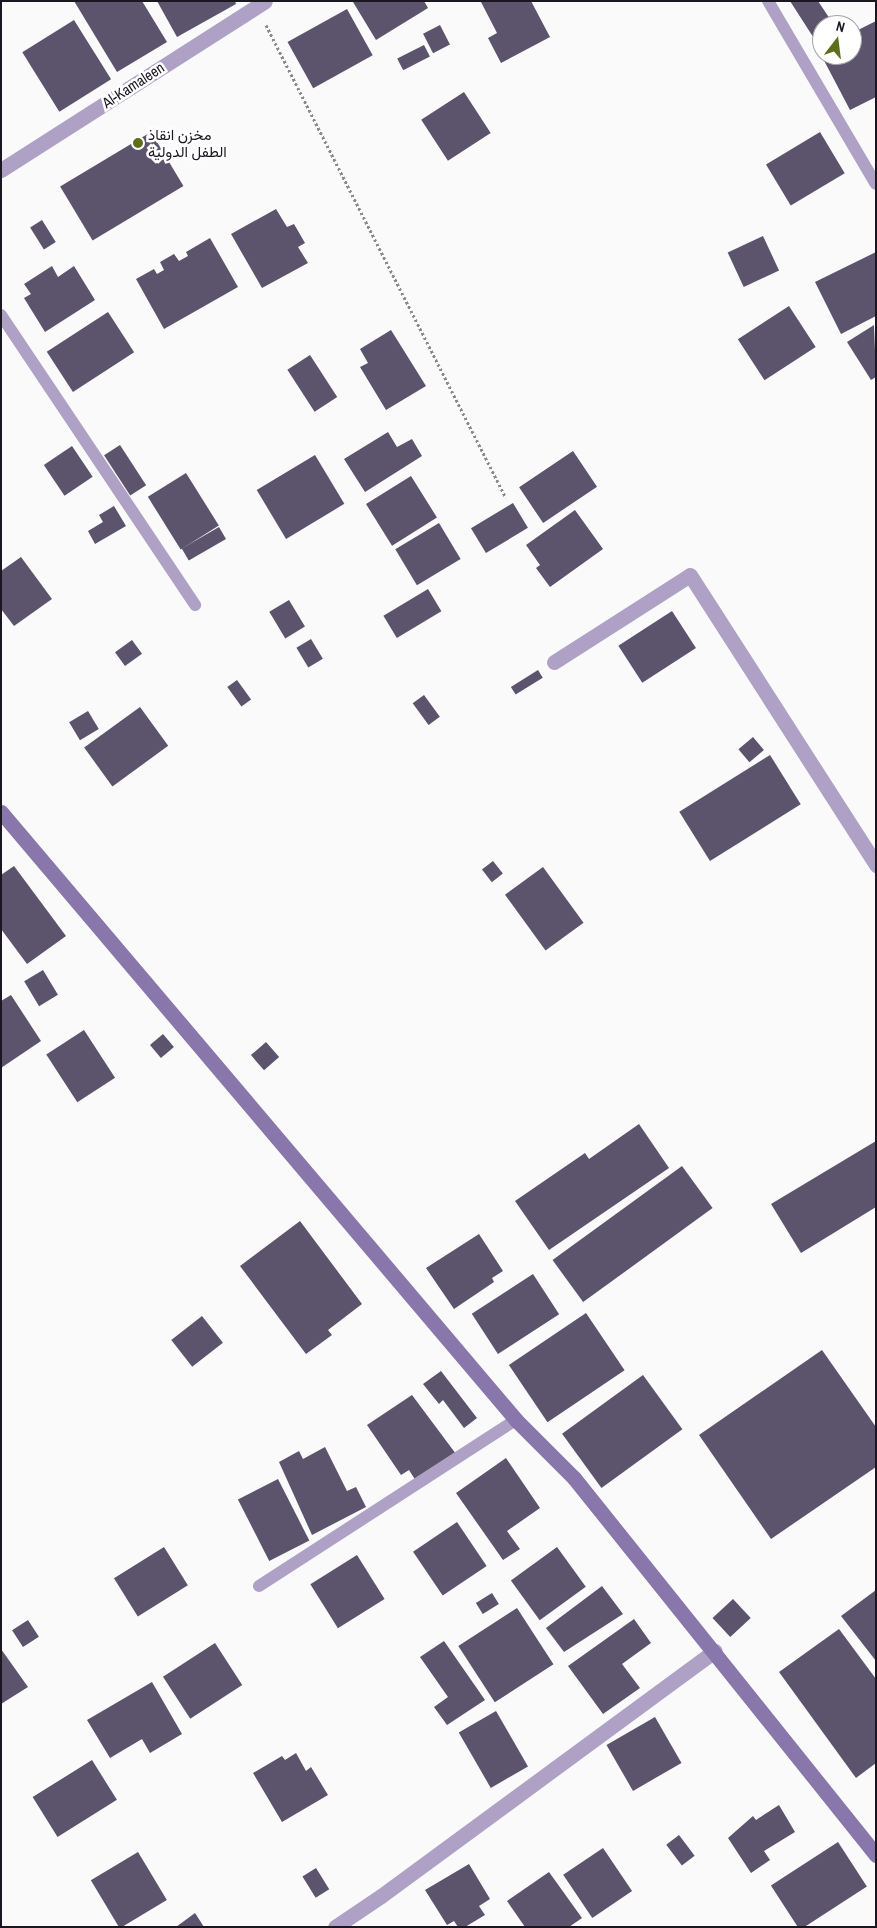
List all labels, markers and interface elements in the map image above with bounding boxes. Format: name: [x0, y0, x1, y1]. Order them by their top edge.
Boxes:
north arrow: [812, 15, 862, 65]
text: N: [834, 17, 847, 36]
street label: Al-Kamaleen: [99, 58, 167, 112]
place label: مخزن انقاذ الطفل الدولية: [148, 125, 227, 160]
marker: مخزن انقاذ الطفل الدولية: [132, 137, 144, 149]

